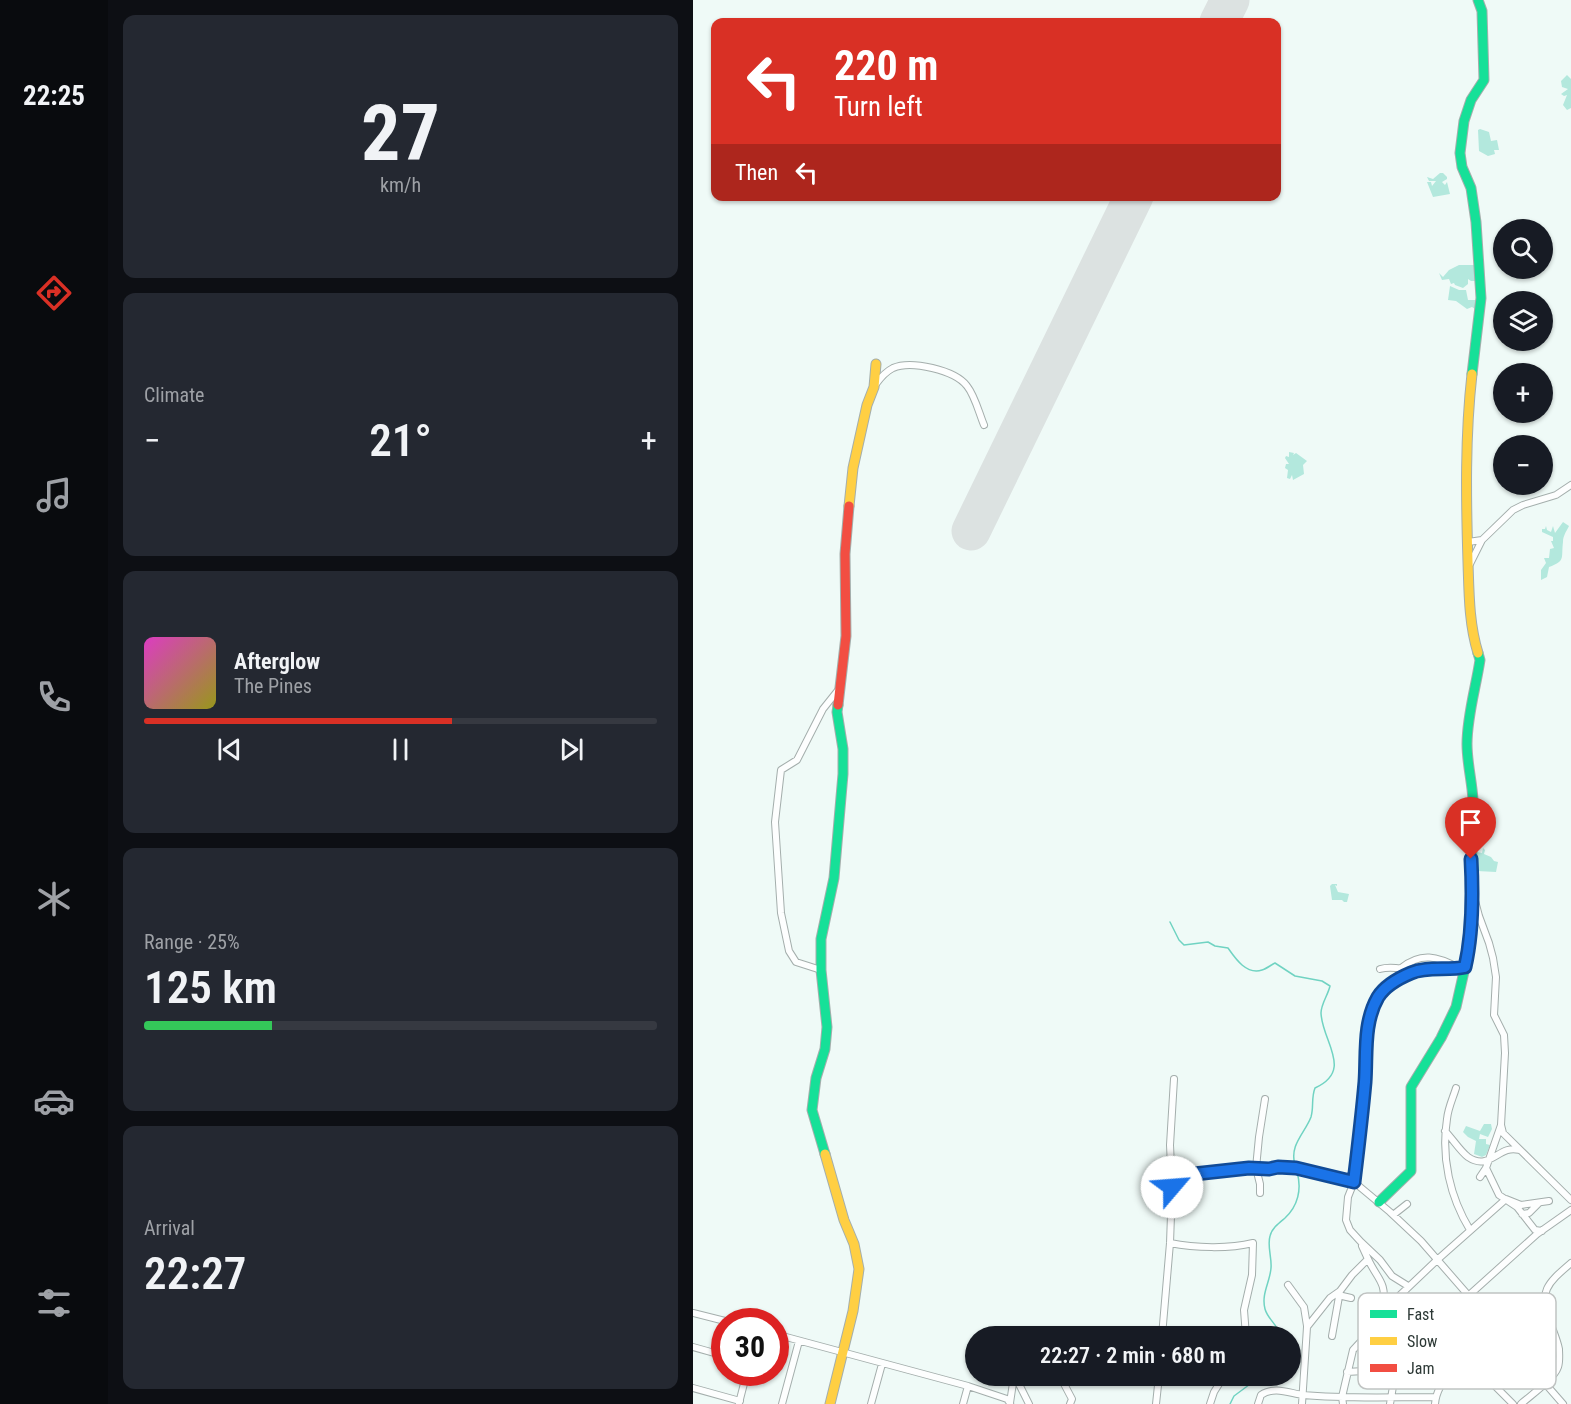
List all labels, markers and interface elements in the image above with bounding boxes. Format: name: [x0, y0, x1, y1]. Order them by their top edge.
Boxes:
text: 220 m: [834, 41, 939, 90]
icon: left: [735, 42, 813, 120]
text: 22:25: [23, 80, 85, 112]
text: 27: [361, 88, 440, 179]
text: Turn left: [834, 91, 923, 123]
icon: left: [790, 156, 823, 189]
text: Then: [735, 160, 778, 185]
text: km/h: [380, 173, 421, 197]
map controls: [1493, 219, 1553, 495]
button: search: [1493, 219, 1553, 279]
icon: directions: [33, 272, 75, 314]
button: layers: [1493, 291, 1553, 351]
button: +: [1493, 363, 1553, 423]
text: Climate: [144, 383, 204, 407]
text: 21°: [369, 414, 432, 467]
text: −: [144, 421, 161, 460]
text: +: [641, 421, 657, 460]
button: −: [1493, 435, 1553, 495]
icon: music: [33, 474, 75, 516]
text: Afterglow: [234, 649, 320, 674]
text: The Pines: [234, 674, 312, 698]
icon: phone: [33, 676, 75, 718]
icon: previous: [213, 733, 246, 766]
icon: pause: [384, 733, 417, 766]
icon: next: [555, 733, 588, 766]
pin: [1445, 797, 1496, 859]
icon: arrive: [1454, 806, 1487, 839]
icon: climate: [33, 878, 75, 920]
text: Range · 25%: [144, 930, 240, 954]
text: 125 km: [144, 961, 277, 1014]
icon: car: [33, 1080, 75, 1122]
position arrow: [1140, 1155, 1204, 1219]
text: Arrival: [144, 1216, 195, 1240]
text: 22:27: [144, 1247, 246, 1300]
icon: filters: [33, 1282, 75, 1324]
legend: [1358, 1293, 1556, 1389]
text: Fast: [1407, 1305, 1434, 1324]
speed limit sign: 30: [711, 1308, 789, 1386]
text: Slow: [1407, 1332, 1437, 1351]
text: 22:27 · 2 min · 680 m: [1040, 1343, 1226, 1368]
text: Jam: [1407, 1359, 1434, 1378]

